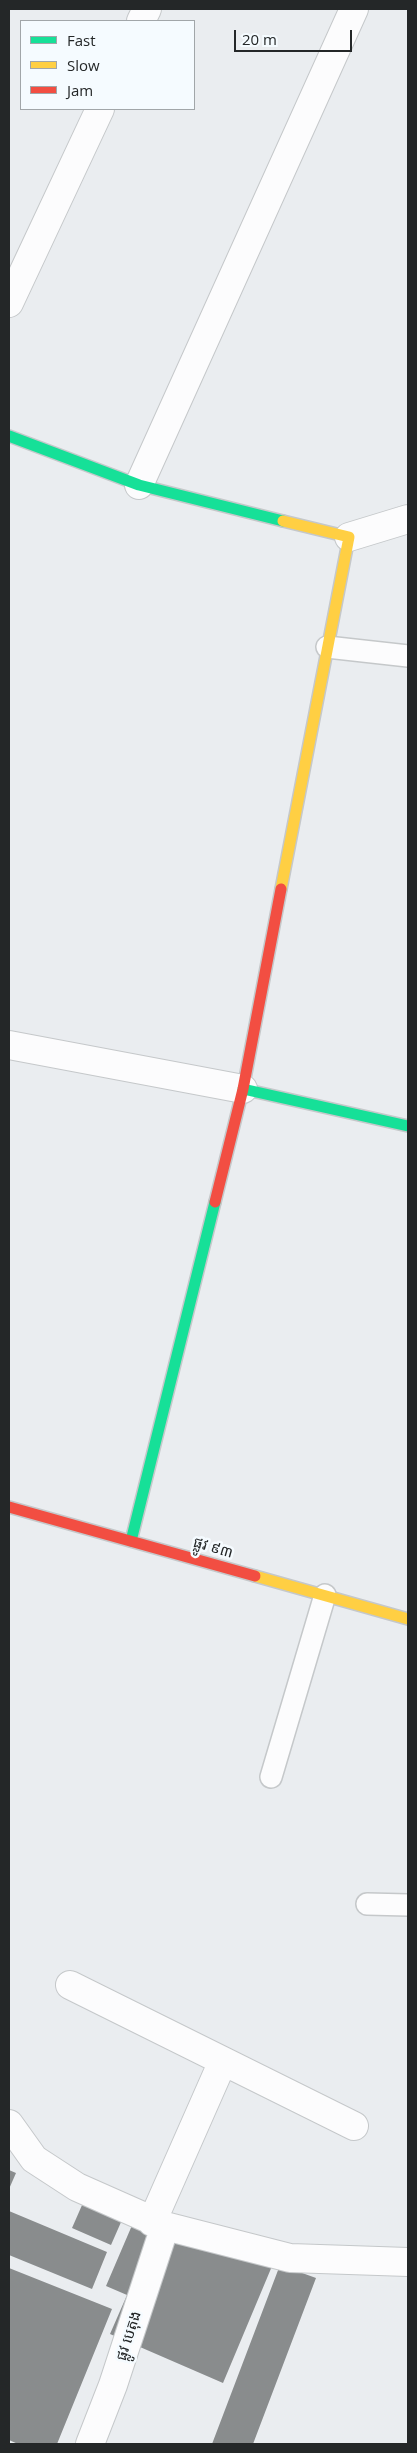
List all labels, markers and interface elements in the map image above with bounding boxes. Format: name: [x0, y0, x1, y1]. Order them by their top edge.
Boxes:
legend: [20, 20, 195, 110]
scale bar: [237, 20, 354, 52]
text: 20 m: [242, 29, 277, 49]
text: Fast: [67, 30, 96, 50]
text: Slow: [67, 55, 100, 75]
text: Jam: [67, 80, 93, 100]
street label: ផ្លូវ ៩៣: [191, 1534, 235, 1562]
street label: ផ្លូវ បេតុង: [113, 2309, 145, 2363]

